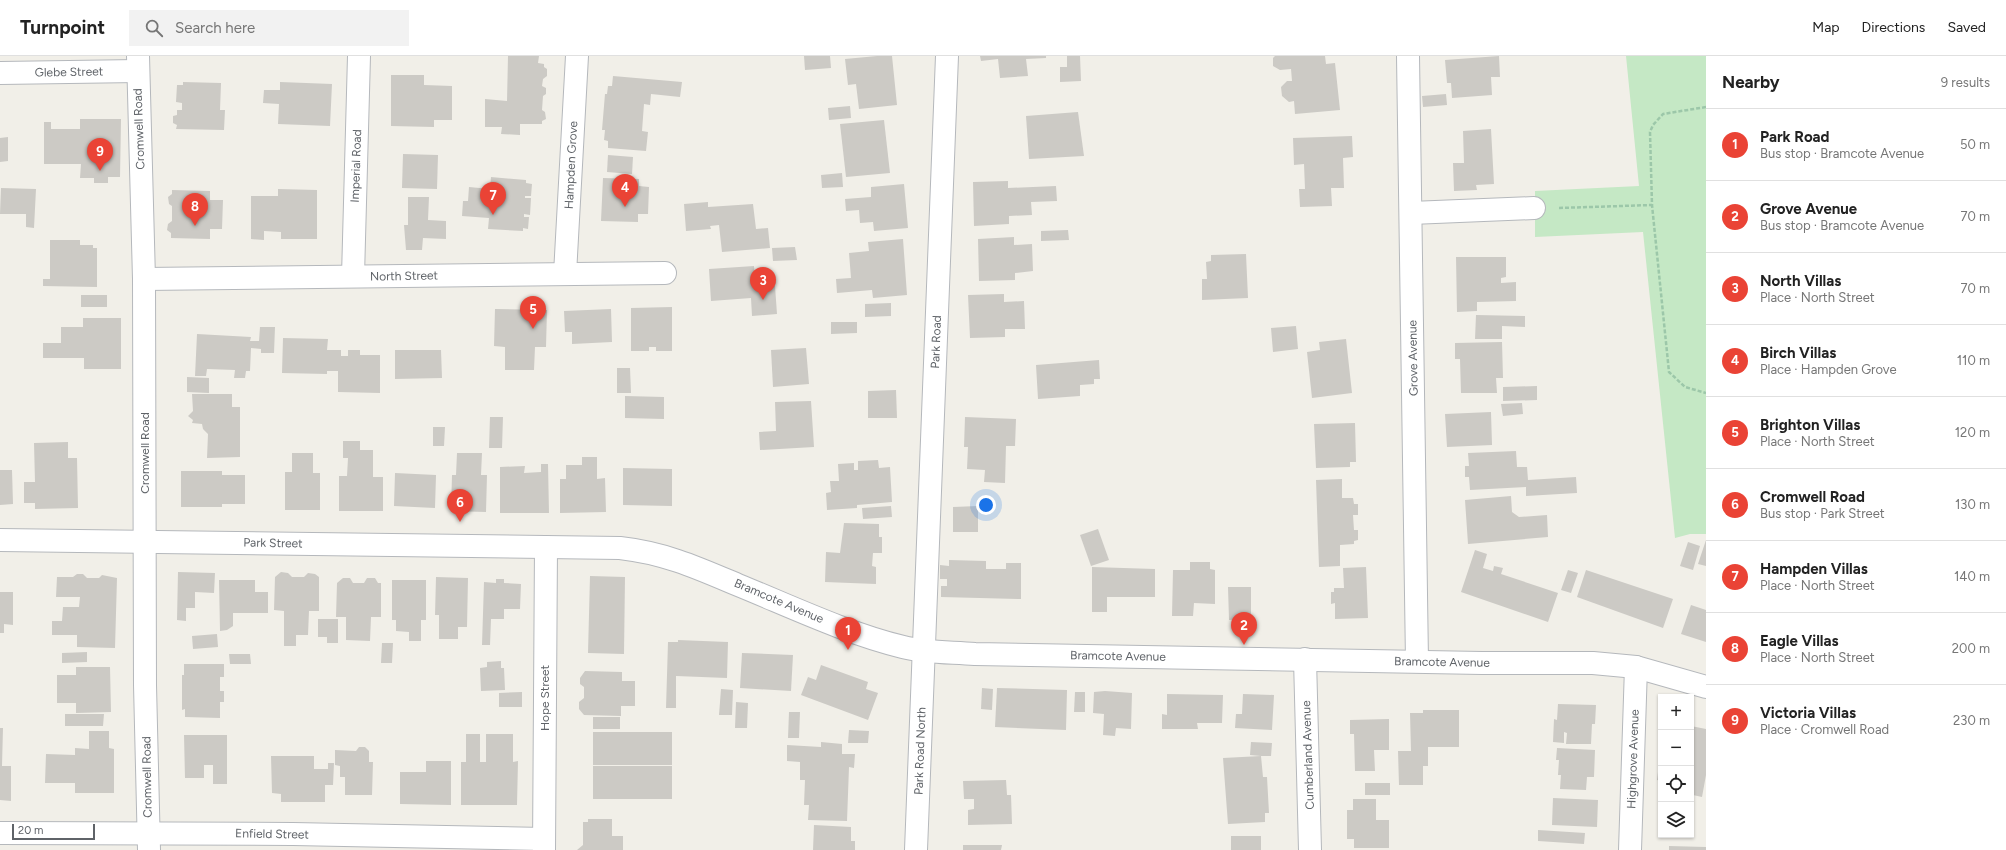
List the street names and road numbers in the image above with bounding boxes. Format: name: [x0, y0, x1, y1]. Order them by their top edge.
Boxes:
street label: Glebe Street: [35, 64, 104, 80]
street label: Cromwell Road: [131, 88, 147, 170]
street label: Hampden Grove: [562, 120, 580, 209]
street label: Imperial Road: [348, 129, 364, 203]
street label: North Street: [370, 268, 439, 284]
street label: Park Road: [928, 315, 944, 369]
street label: Grove Avenue: [1405, 319, 1421, 396]
street label: Cromwell Road: [138, 412, 152, 494]
street label: Park Street: [243, 535, 303, 551]
street label: Bramcote Avenue: [732, 576, 826, 626]
street label: Bramcote Avenue: [1070, 648, 1166, 664]
street label: Bramcote Avenue: [1394, 654, 1490, 670]
street label: Hope Street: [538, 664, 552, 731]
street label: Cumberland Avenue: [1299, 700, 1317, 810]
street label: Park Road North: [911, 707, 929, 795]
street label: Highgrove Avenue: [1624, 709, 1642, 809]
street label: Cromwell Road: [139, 736, 155, 818]
street label: Enfield Street: [235, 826, 309, 842]

